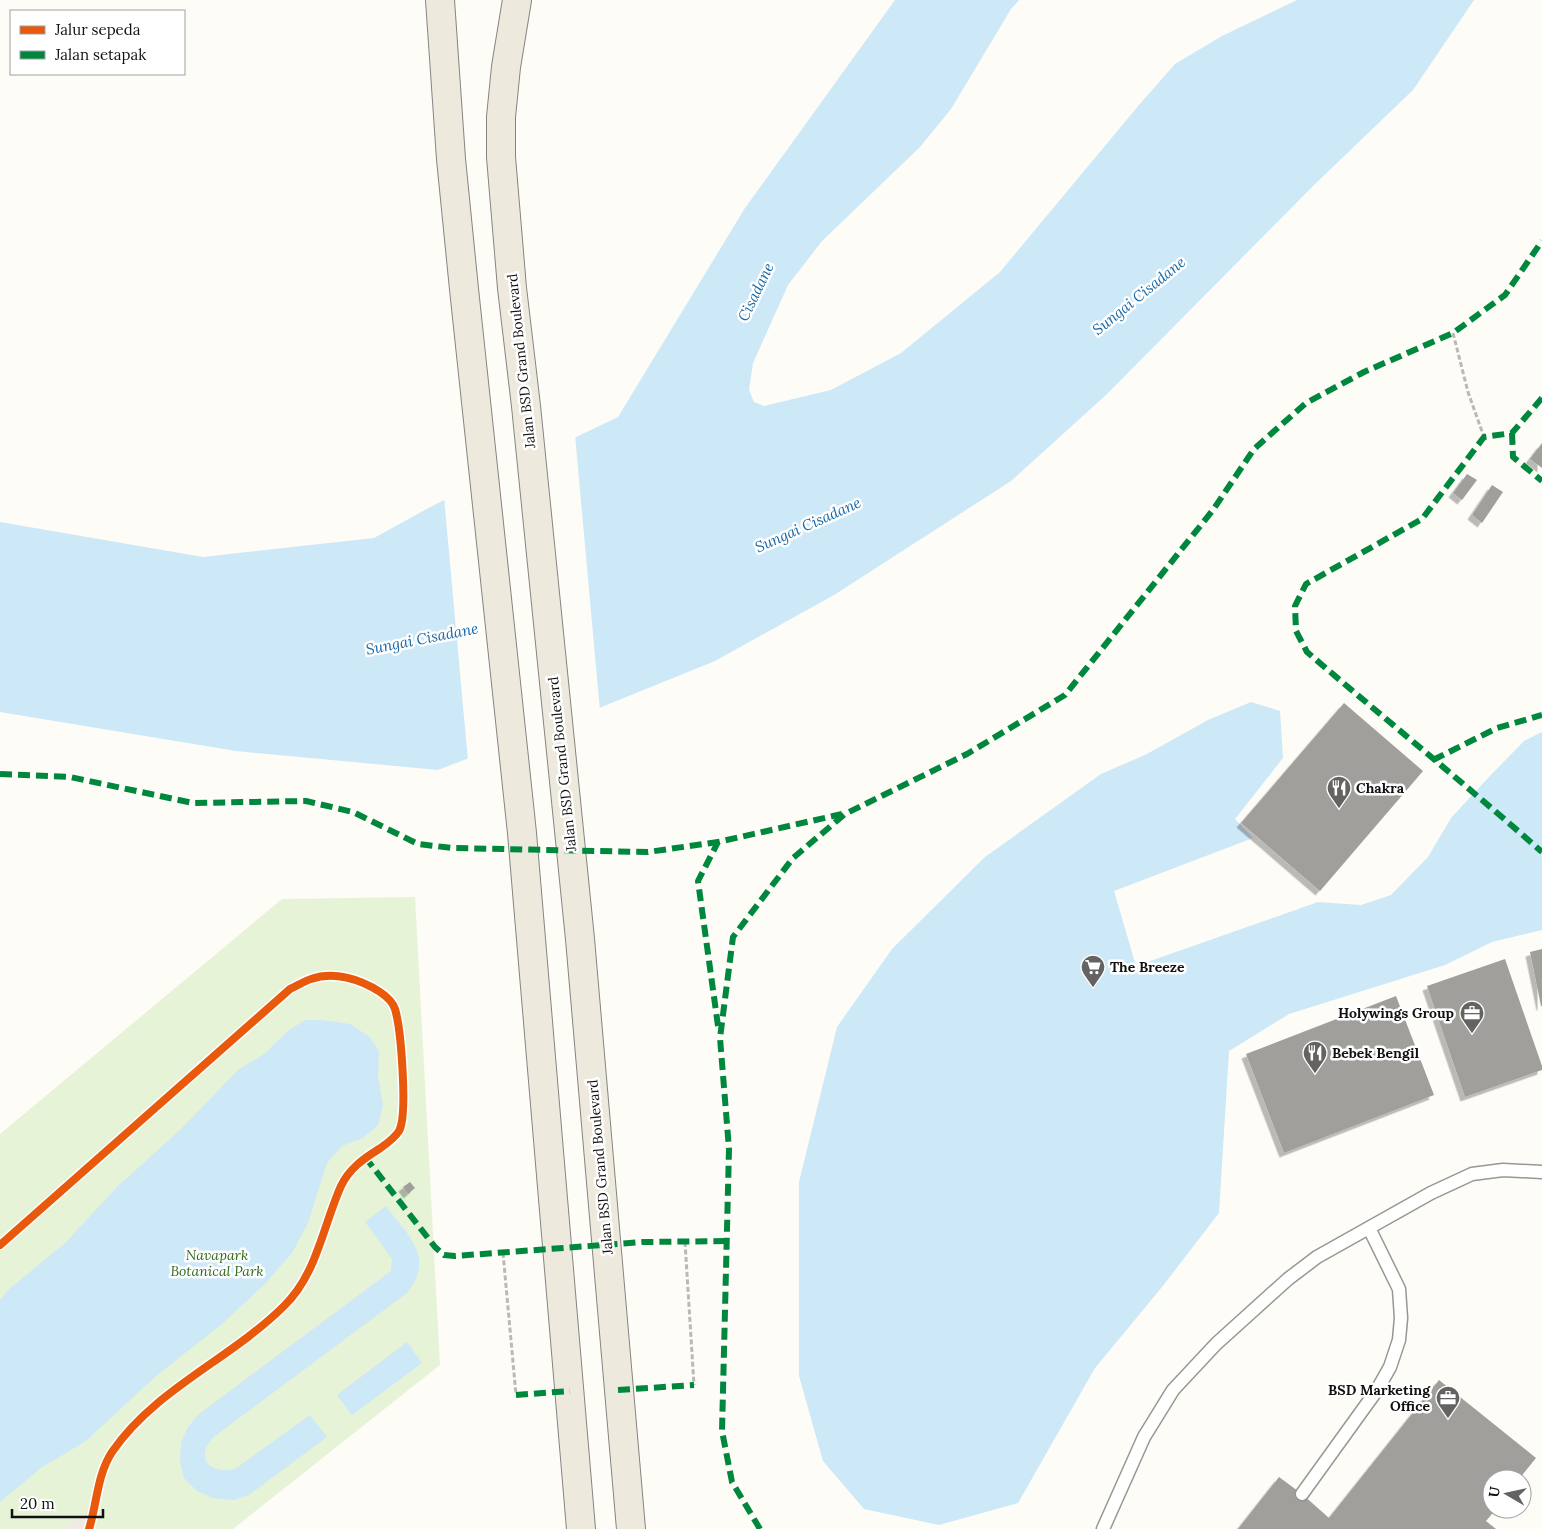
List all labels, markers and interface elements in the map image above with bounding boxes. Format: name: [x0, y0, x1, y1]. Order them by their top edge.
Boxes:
legend: [10, 10, 185, 75]
text: Jalur sepeda: [54, 20, 141, 39]
text: Jalan setapak: [54, 45, 146, 64]
water label: Sungai Cisadane: [1088, 252, 1189, 339]
water label: Cisadane: [733, 259, 778, 324]
street label: Jalan BSD Grand Boulevard: [503, 273, 539, 450]
water label: Sungai Cisadane: [752, 493, 864, 556]
water label: Sungai Cisadane: [364, 618, 480, 659]
street label: Jalan BSD Grand Boulevard: [544, 676, 580, 853]
restaurant icon: Chakra: [1326, 775, 1352, 809]
place label: Chakra: [1356, 779, 1405, 797]
supermarket icon: The Breeze: [1080, 954, 1106, 988]
place label: The Breeze: [1110, 958, 1185, 976]
office icon: Holywings Group: [1459, 1000, 1485, 1034]
place label: Holywings Group: [1338, 1004, 1454, 1022]
restaurant icon: Bebek Bengil: [1302, 1040, 1328, 1074]
place label: Bebek Bengil: [1332, 1044, 1420, 1062]
street label: Jalan BSD Grand Boulevard: [583, 1079, 617, 1256]
park label: Navapark Botanical Park: [170, 1246, 264, 1280]
place label: BSD Marketing Office: [1328, 1381, 1431, 1415]
office icon: BSD Marketing Office: [1435, 1385, 1461, 1419]
north arrow: [1482, 1469, 1532, 1519]
text: U: [1484, 1485, 1504, 1499]
scale bar: [12, 1486, 104, 1518]
text: 20 m: [20, 1494, 55, 1513]

